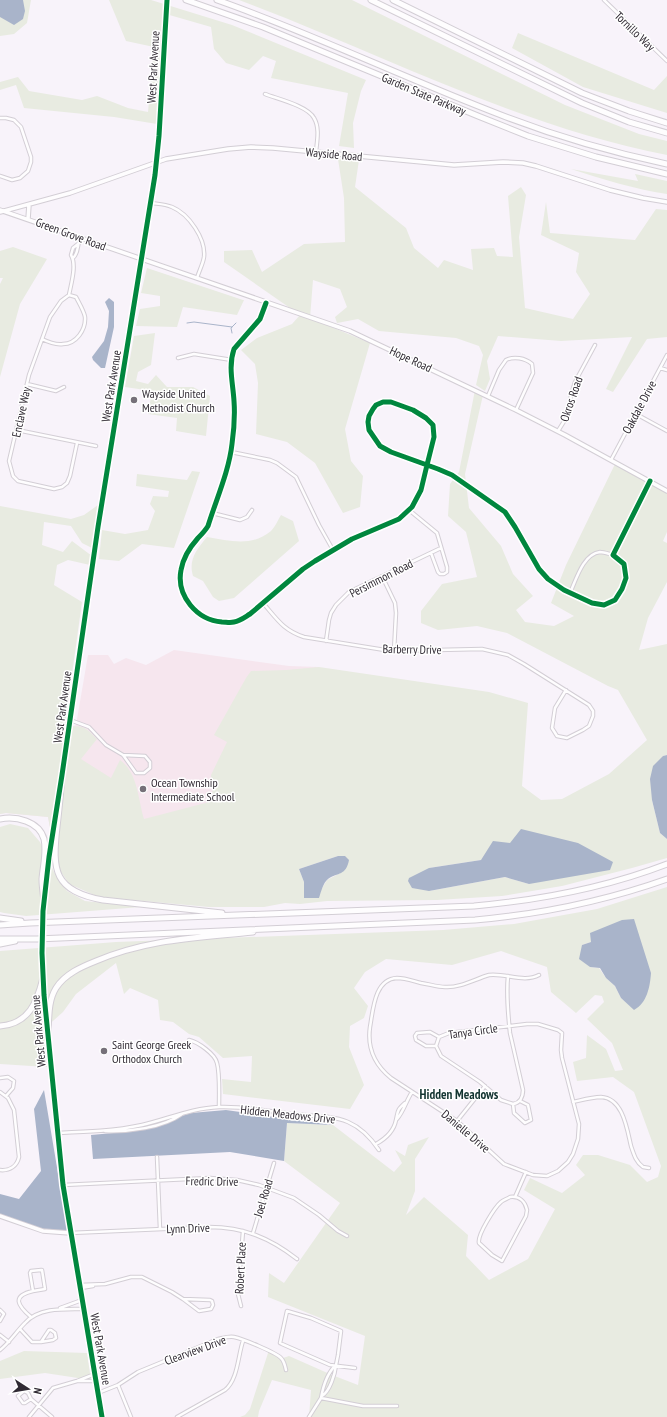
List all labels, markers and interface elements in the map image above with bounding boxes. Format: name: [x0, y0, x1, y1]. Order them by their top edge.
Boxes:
street label: Tornillo Way: [612, 8, 659, 54]
street label: West Park Avenue: [144, 30, 162, 104]
street label: Garden State Parkway: [380, 69, 469, 119]
street label: Wayside Road: [305, 144, 363, 164]
street label: Green Grove Road: [34, 214, 108, 254]
street label: Hope Road: [388, 343, 434, 375]
street label: West Park Avenue: [98, 349, 124, 423]
street label: Okros Road: [556, 374, 586, 424]
street label: Oakdale Drive: [619, 378, 659, 436]
street label: Enclave Way: [8, 385, 34, 439]
place label: Wayside United Methodist Church: [142, 386, 215, 415]
marker: Wayside United Methodist Church: [129, 395, 139, 405]
street label: Persimmon Road: [347, 556, 415, 600]
street label: Barberry Drive: [382, 641, 442, 657]
street label: West Park Avenue: [50, 670, 74, 744]
place label: Ocean Township Intermediate School: [151, 775, 235, 804]
marker: Ocean Township Intermediate School: [138, 784, 148, 794]
street label: West Park Avenue: [27, 994, 49, 1068]
street label: Tanya Circle: [447, 1020, 499, 1042]
place label: Saint George Greek Orthodox Church: [112, 1037, 192, 1066]
marker: Saint George Greek Orthodox Church: [99, 1046, 109, 1056]
district label: Hidden Meadows: [420, 1086, 499, 1103]
street label: Hidden Meadows Drive: [240, 1102, 336, 1126]
street label: Danielle Drive: [439, 1106, 493, 1156]
street label: Fredric Drive: [186, 1173, 239, 1189]
street label: Joel Road: [250, 1177, 276, 1220]
street label: Lynn Drive: [166, 1220, 210, 1236]
street label: Robert Place: [231, 1242, 249, 1294]
street label: West Park Avenue: [87, 1312, 115, 1386]
street label: Clearview Drive: [162, 1332, 228, 1368]
north arrow: [8, 1369, 48, 1409]
text: N: [30, 1387, 45, 1395]

